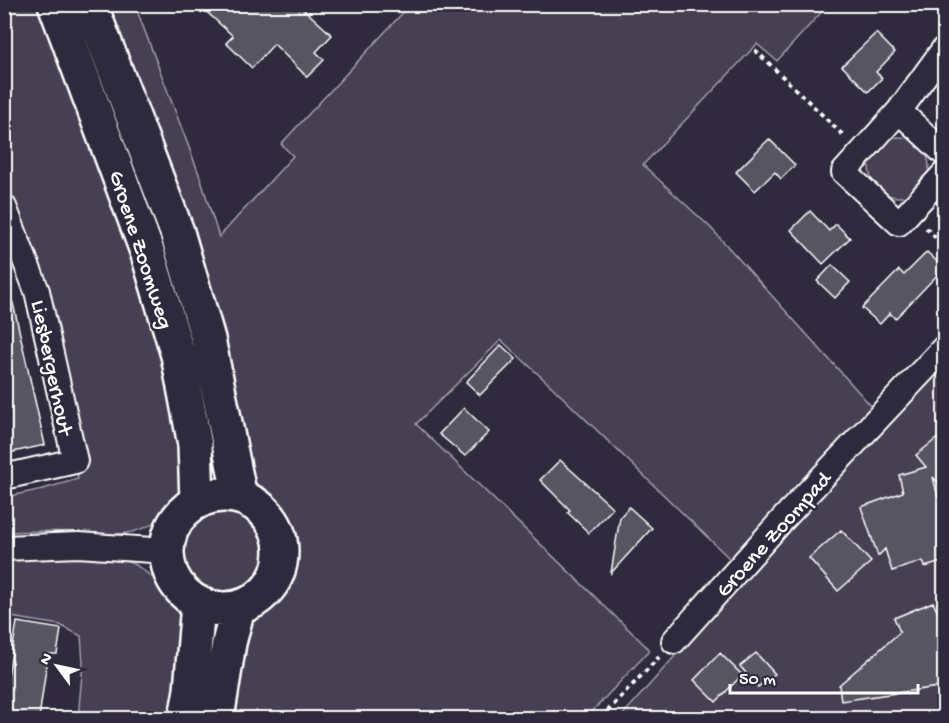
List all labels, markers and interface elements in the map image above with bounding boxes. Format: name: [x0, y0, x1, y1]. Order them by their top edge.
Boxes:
street label: Groene Zoomweg: [101, 168, 177, 333]
street label: Liesbergerhout: [23, 298, 77, 440]
street label: Groene Zoompad: [712, 466, 840, 604]
north arrow: [27, 636, 87, 696]
text: N: [37, 650, 58, 669]
scale bar: [730, 657, 918, 695]
text: 50 m: [739, 670, 776, 691]

